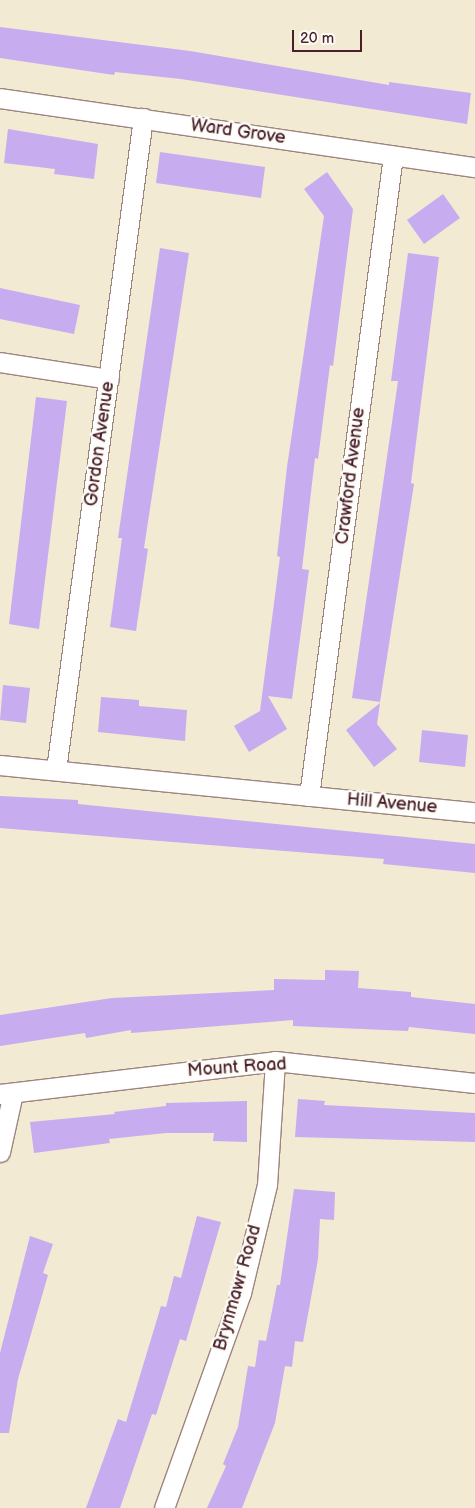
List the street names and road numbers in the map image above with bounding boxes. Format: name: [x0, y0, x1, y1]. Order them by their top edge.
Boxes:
street label: Ward Grove: [189, 115, 287, 149]
street label: Gordon Avenue: [81, 380, 119, 508]
street label: Crawford Avenue: [332, 406, 370, 546]
street label: Hill Avenue: [346, 789, 438, 819]
street label: Mount Road: [187, 1054, 287, 1082]
street label: Brynmawr Road: [210, 1223, 266, 1353]

